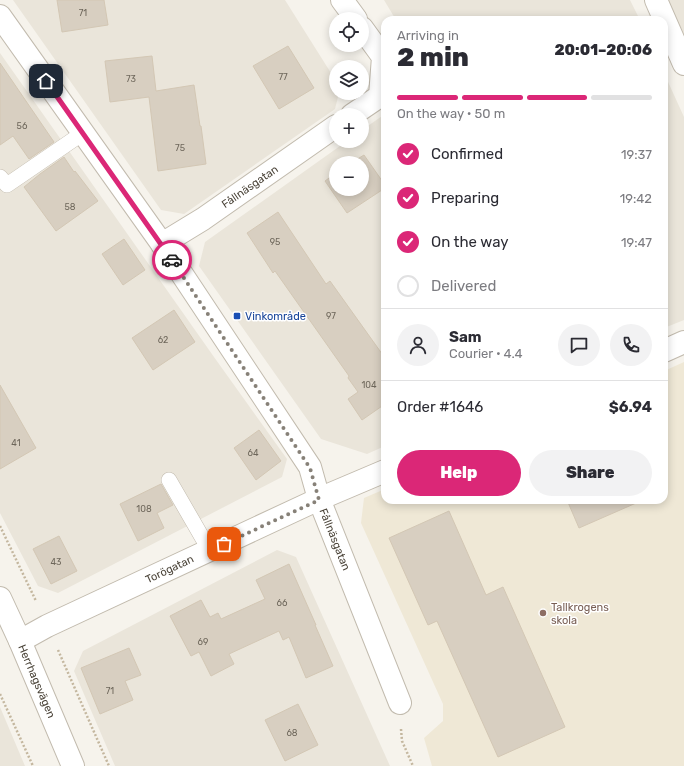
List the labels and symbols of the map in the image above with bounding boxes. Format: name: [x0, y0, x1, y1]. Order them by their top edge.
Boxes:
house number: 71: [79, 8, 87, 18]
pin: [29, 64, 63, 98]
house number: 77: [278, 72, 288, 82]
house number: 73: [126, 74, 136, 84]
house number: 56: [17, 121, 28, 131]
house number: 75: [175, 143, 185, 153]
street label: Fållnäsgatan: [219, 162, 280, 210]
house number: 58: [64, 202, 76, 212]
house number: 95: [270, 237, 280, 247]
courier: [152, 240, 192, 280]
place label: Vinkområde: [245, 310, 306, 323]
marker: Vinkområde: [232, 311, 242, 321]
house number: 97: [326, 311, 336, 321]
house number: 62: [158, 335, 168, 345]
house number: 104: [361, 380, 377, 390]
house number: 41: [11, 438, 21, 448]
house number: 64: [247, 448, 259, 458]
house number: 108: [136, 504, 152, 514]
street label: Fållnäsgatan: [317, 506, 353, 572]
pin: [207, 527, 241, 561]
street label: Torögatan: [143, 552, 196, 586]
house number: 43: [51, 557, 62, 567]
house number: 66: [277, 598, 288, 608]
place label: Tallkrogens skola: [551, 601, 609, 627]
marker: Tallkrogens skola: [538, 608, 548, 618]
house number: 69: [198, 637, 208, 647]
street label: Herrhagsvägen: [16, 642, 58, 720]
house number: 71: [106, 686, 114, 696]
house number: 68: [286, 728, 298, 738]

